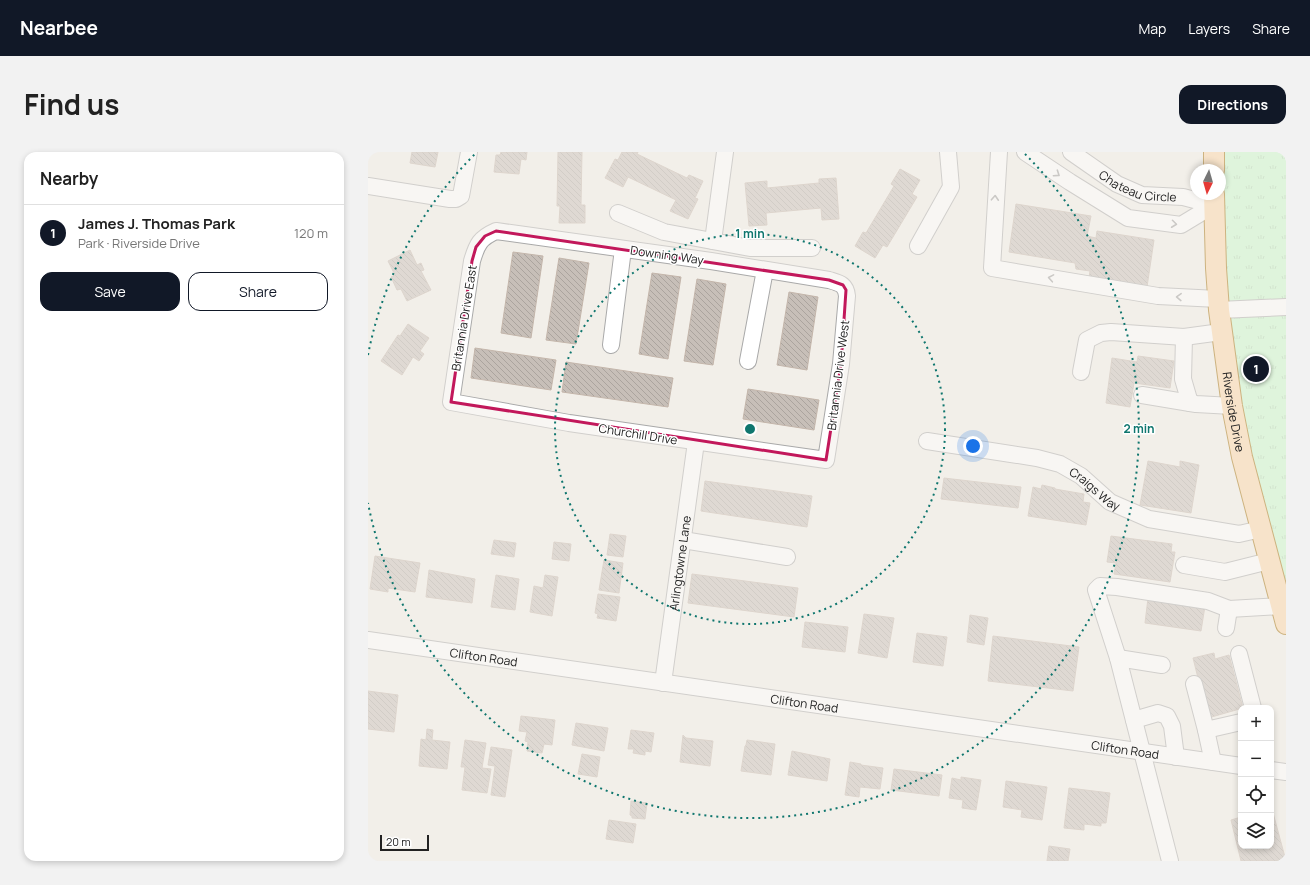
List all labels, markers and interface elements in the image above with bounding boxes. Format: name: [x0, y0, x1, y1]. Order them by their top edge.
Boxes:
text: Nearbee: [20, 15, 98, 41]
text: Map: [1138, 19, 1166, 38]
text: Layers: [1188, 19, 1230, 38]
text: Share: [1252, 19, 1290, 38]
text: Find us: [24, 85, 119, 123]
button: Directions: [1179, 85, 1286, 124]
north arrow: [1190, 164, 1226, 200]
street label: Chateau Circle: [1096, 166, 1177, 205]
text: Nearby: [40, 167, 98, 190]
one-way arrow: [1053, 169, 1060, 177]
one-way arrow: [991, 195, 1000, 201]
text: James J. Thomas Park: [78, 213, 235, 234]
one-way arrow: [1171, 219, 1177, 228]
text: 1: [50, 224, 56, 242]
text: 120 m: [294, 224, 328, 242]
text: 1 min: [735, 225, 765, 242]
text: Park · Riverside Drive: [78, 234, 200, 252]
street label: Downing Way: [629, 241, 705, 269]
street label: Britannia Drive East: [447, 264, 481, 372]
button: Save: [40, 272, 180, 311]
button: Share: [188, 272, 328, 311]
one-way arrow: [1048, 274, 1054, 283]
one-way arrow: [1176, 293, 1182, 301]
street label: Britannia Drive West: [823, 319, 853, 431]
pin: 1: [1243, 354, 1269, 384]
street label: Riverside Drive: [1219, 371, 1249, 453]
street label: Churchill Drive: [597, 419, 679, 449]
text: 2 min: [1123, 420, 1155, 437]
centre of rings: [743, 422, 757, 436]
your location: [963, 436, 983, 456]
street label: Craigs Way: [1066, 463, 1124, 514]
street label: Arlingtowne Lane: [664, 514, 694, 612]
street label: Clifton Road: [449, 643, 519, 670]
street label: Clifton Road: [770, 690, 839, 716]
map controls: [1238, 705, 1274, 849]
button: +: [1238, 705, 1274, 741]
street label: Clifton Road: [1090, 736, 1160, 763]
button: −: [1238, 741, 1274, 777]
button: locate: [1238, 777, 1274, 813]
button: layers: [1238, 813, 1274, 849]
scale bar: [380, 833, 429, 852]
text: 20 m: [386, 834, 411, 849]

